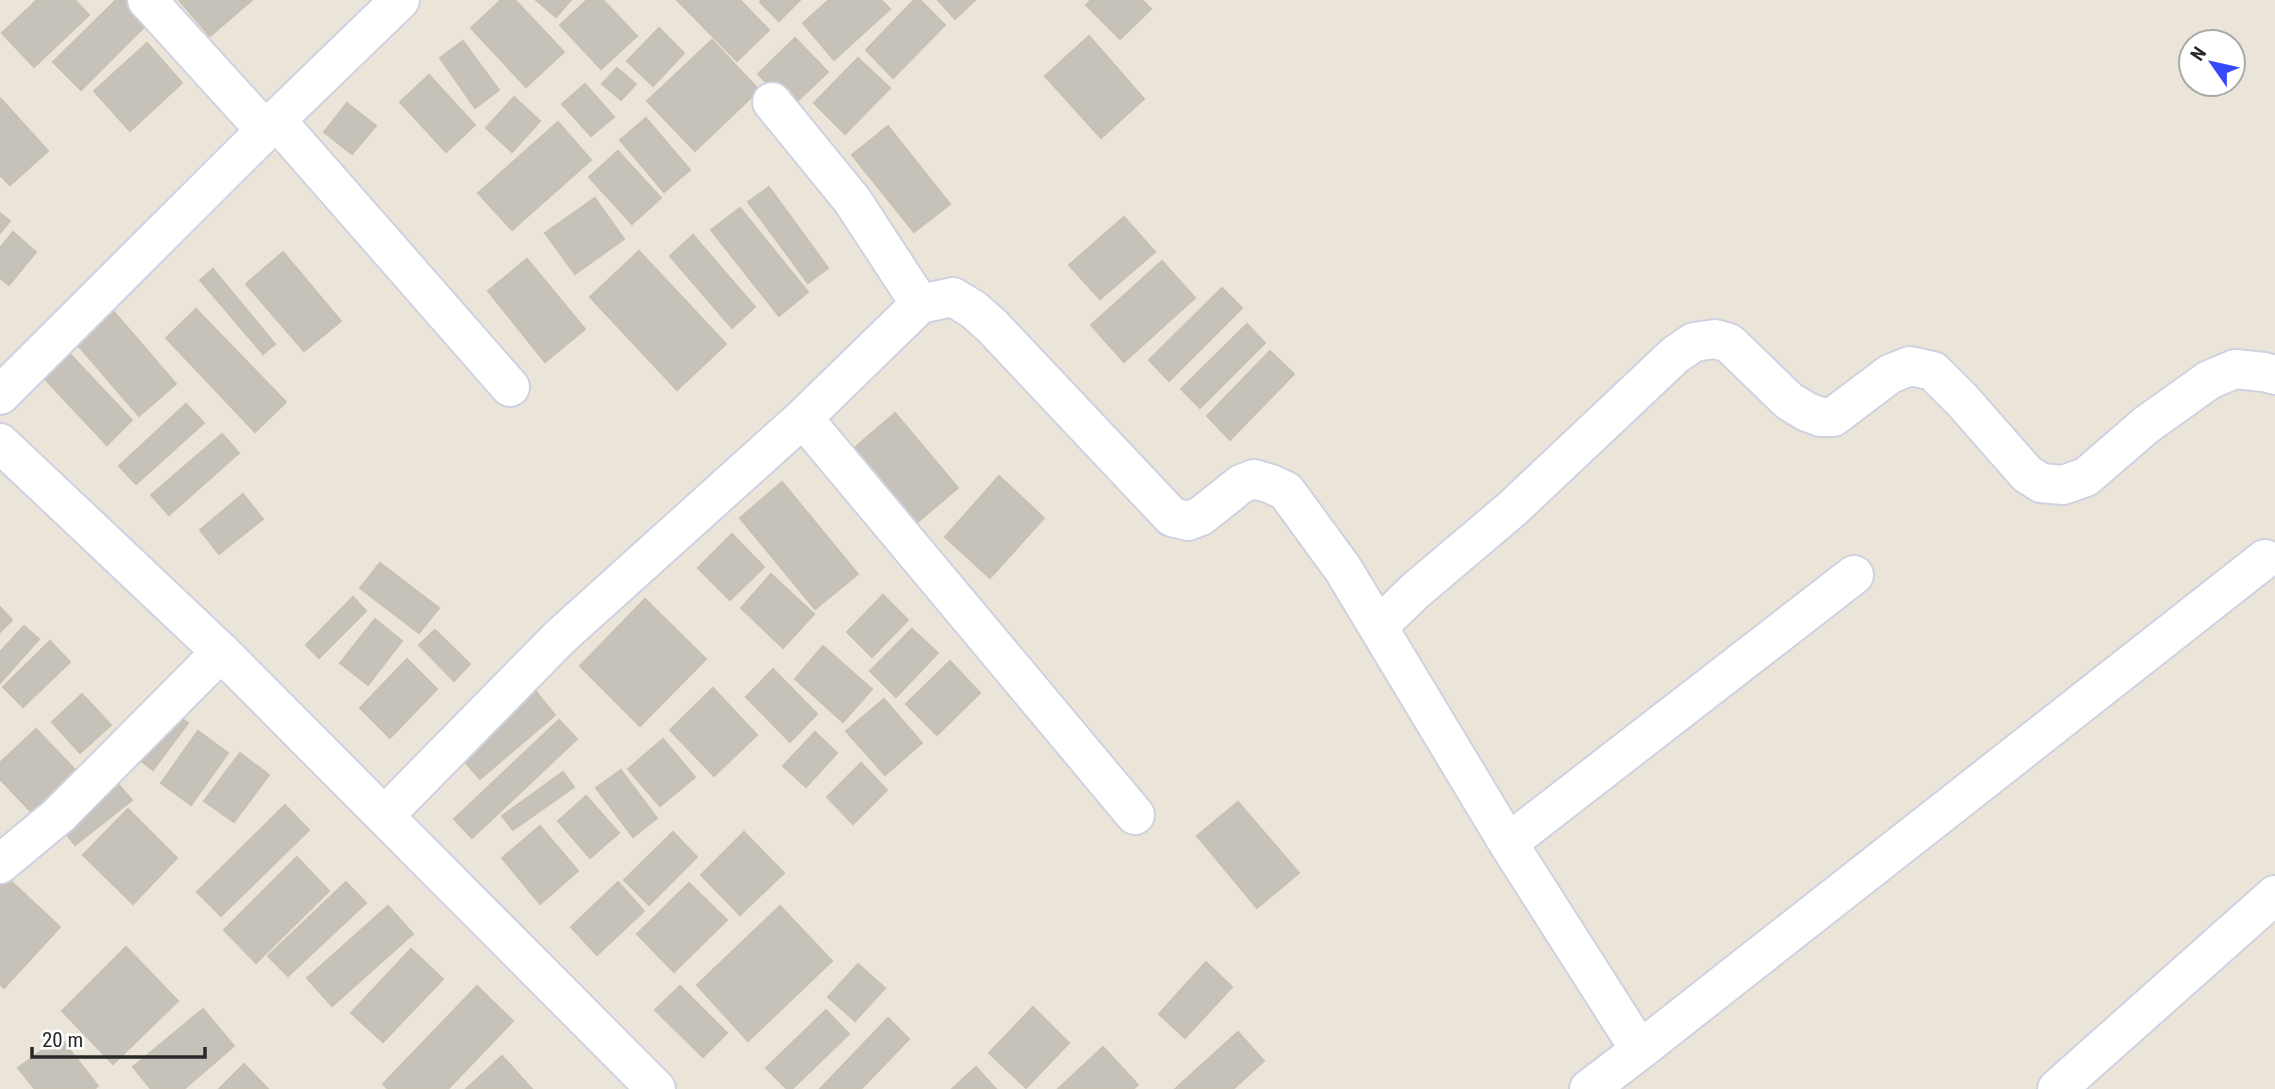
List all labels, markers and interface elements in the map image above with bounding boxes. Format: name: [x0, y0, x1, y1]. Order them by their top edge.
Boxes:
north arrow: [2177, 28, 2247, 98]
text: N: [2186, 43, 2211, 65]
scale bar: [32, 1016, 205, 1060]
text: 20 m: [42, 1028, 83, 1052]

